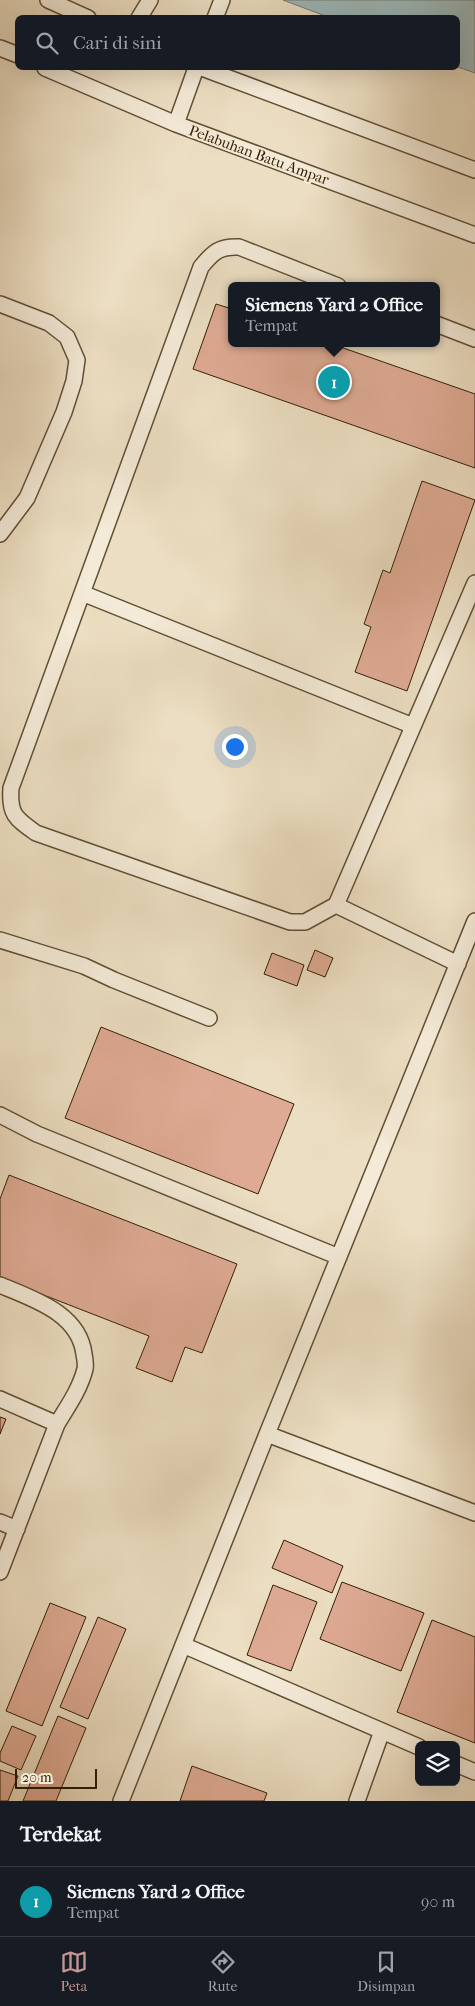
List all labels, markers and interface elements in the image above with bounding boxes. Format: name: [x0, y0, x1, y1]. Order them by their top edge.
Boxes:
search box: [15, 15, 460, 70]
icon: search: [33, 29, 61, 57]
text: Cari di sini: [73, 32, 162, 54]
street label: Pelabuhan Batu Ampar: [186, 121, 332, 189]
popup: [228, 282, 440, 347]
text: Siemens Yard 2 Office: [245, 294, 423, 316]
text: Tempat: [245, 316, 298, 335]
pin: 1: [318, 363, 350, 401]
your location: [222, 734, 248, 760]
map controls: [415, 1741, 460, 1786]
button: layers: [415, 1741, 460, 1786]
scale bar: [15, 1766, 98, 1789]
text: 20 m: [22, 1769, 52, 1786]
text: Terdekat: [20, 1822, 101, 1846]
text: Siemens Yard 2 Office: [67, 1881, 245, 1903]
text: 1: [33, 1892, 39, 1911]
text: 90 m: [421, 1892, 455, 1911]
text: Tempat: [67, 1903, 119, 1922]
tab: Peta: [60, 1948, 88, 1995]
tab: Rute: [208, 1948, 237, 1995]
tab: Disimpan: [357, 1948, 415, 1995]

